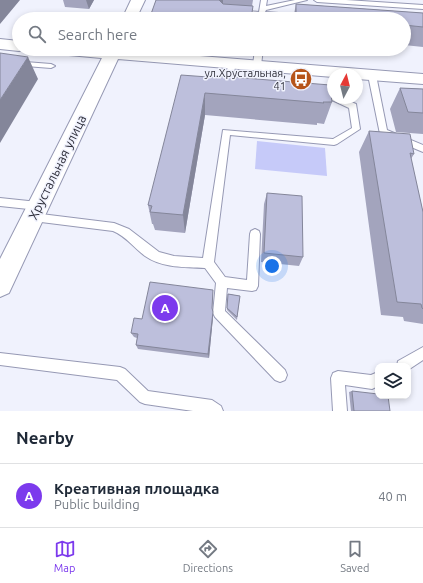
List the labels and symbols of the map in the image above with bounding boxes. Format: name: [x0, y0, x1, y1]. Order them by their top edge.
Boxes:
bus stop icon: ул.Хрустальная, 41: [288, 66, 314, 92]
place label: ул.Хрустальная, 41: [204, 67, 286, 92]
north arrow: [327, 68, 363, 104]
street label: Хрустальная улица: [26, 112, 88, 222]
your location: [262, 256, 282, 276]
pin: A: [152, 293, 178, 323]

